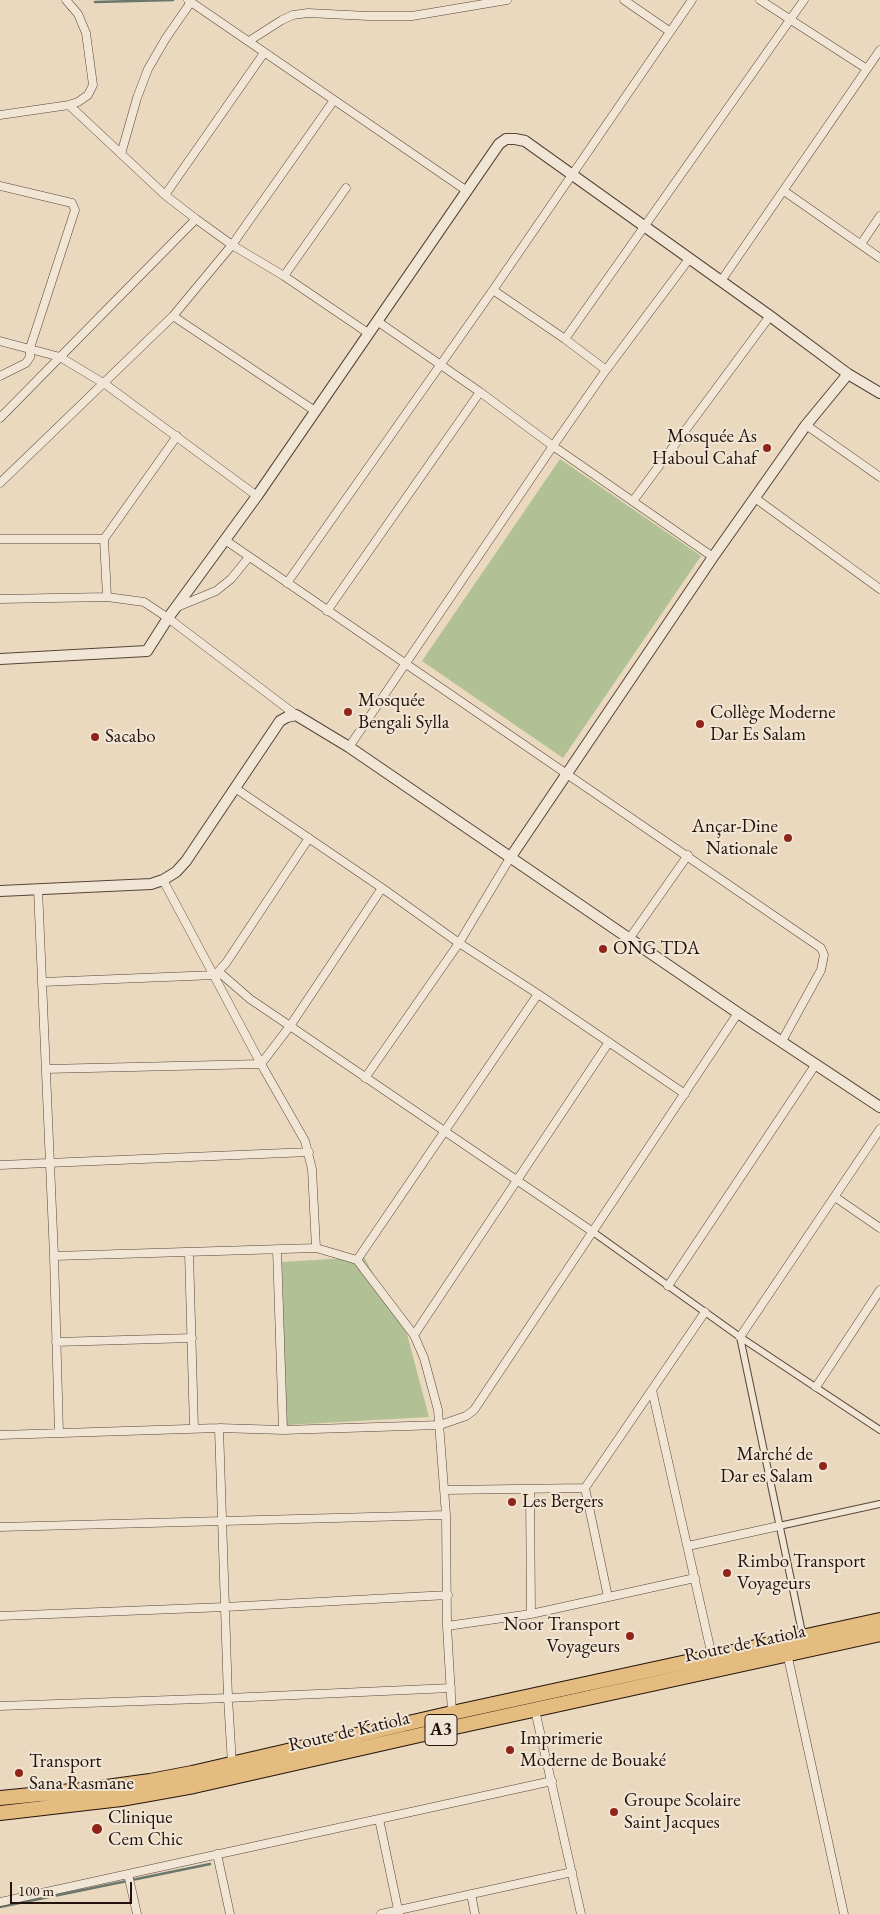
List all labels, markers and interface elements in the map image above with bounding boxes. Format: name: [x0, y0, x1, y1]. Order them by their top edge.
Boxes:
place label: Mosquée As Haboul Cahaf: [652, 426, 757, 470]
marker: Mosquée As Haboul Cahaf: [761, 442, 773, 454]
place label: Mosquée Bengali Sylla: [358, 690, 449, 734]
place label: Collège Moderne Dar Es Salam: [710, 702, 836, 746]
marker: Mosquée Bengali Sylla: [342, 706, 354, 718]
marker: Collège Moderne Dar Es Salam: [694, 718, 706, 730]
place label: Sacabo: [105, 726, 156, 748]
marker: Sacabo: [89, 731, 101, 743]
place label: Ançar-Dine Nationale: [692, 816, 778, 860]
marker: Ançar-Dine Nationale: [782, 832, 794, 844]
place label: ONG TDA: [613, 938, 700, 960]
marker: ONG TDA: [597, 943, 609, 955]
place label: Marché de Dar es Salam: [720, 1444, 813, 1488]
marker: Marché de Dar es Salam: [817, 1460, 829, 1472]
place label: Les Bergers: [522, 1491, 604, 1513]
marker: Les Bergers: [506, 1496, 518, 1508]
place label: Rimbo Transport Voyageurs: [737, 1551, 865, 1595]
marker: Rimbo Transport Voyageurs: [721, 1567, 733, 1579]
place label: Noor Transport Voyageurs: [503, 1614, 620, 1658]
street label: Route de Katiola: [682, 1620, 808, 1668]
marker: Noor Transport Voyageurs: [624, 1630, 636, 1642]
street label: Route de Katiola: [286, 1707, 412, 1757]
road number: A3: [425, 1714, 457, 1746]
place label: Imprimerie Moderne de Bouaké: [520, 1728, 666, 1772]
marker: Imprimerie Moderne de Bouaké: [504, 1744, 516, 1756]
place label: Transport Sana Rasmane: [29, 1751, 134, 1795]
marker: Transport Sana Rasmane: [13, 1767, 25, 1779]
place label: Groupe Scolaire Saint Jacques: [624, 1790, 741, 1834]
marker: Groupe Scolaire Saint Jacques: [608, 1806, 620, 1818]
place label: Clinique Cem Chic: [108, 1807, 183, 1851]
marker: Clinique Cem Chic: [90, 1822, 104, 1836]
scale bar: [12, 1872, 135, 1904]
text: 100 m: [18, 1881, 54, 1900]

